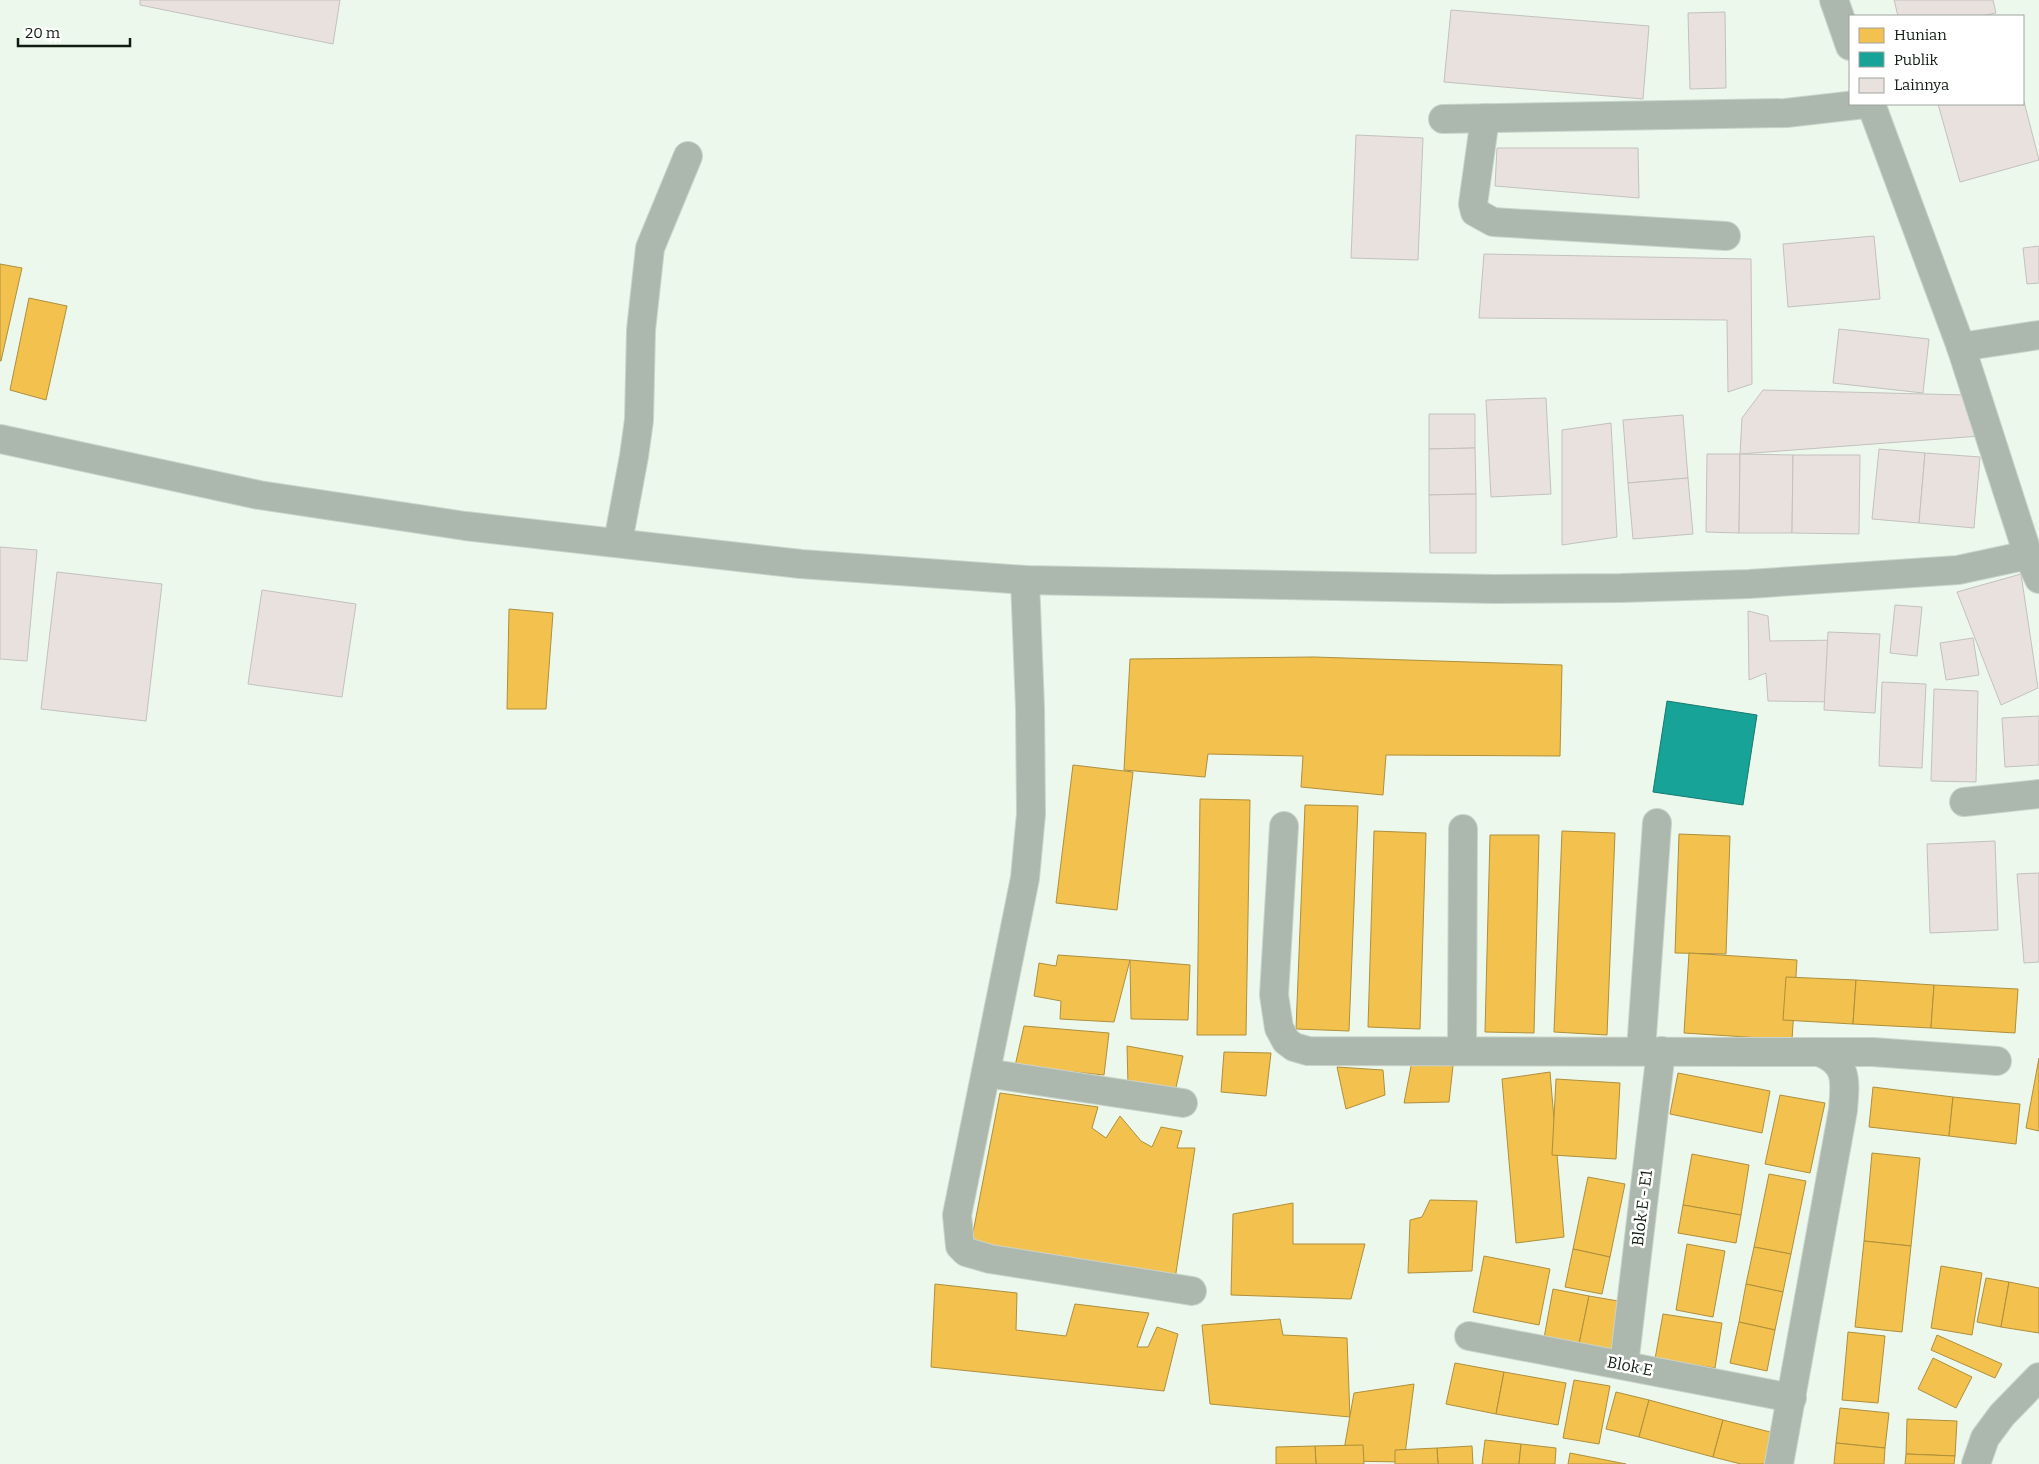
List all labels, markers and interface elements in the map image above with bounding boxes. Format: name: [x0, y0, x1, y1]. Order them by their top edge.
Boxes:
scale bar: [18, 15, 130, 47]
legend: [1849, 15, 2024, 105]
text: 20 m: [25, 24, 61, 42]
text: Hunian: [1894, 26, 1947, 44]
text: Publik: [1894, 51, 1939, 69]
text: Lainnya: [1894, 76, 1949, 94]
street label: Blok E - E1: [1628, 1168, 1656, 1247]
street label: Blok E: [1606, 1352, 1654, 1380]

